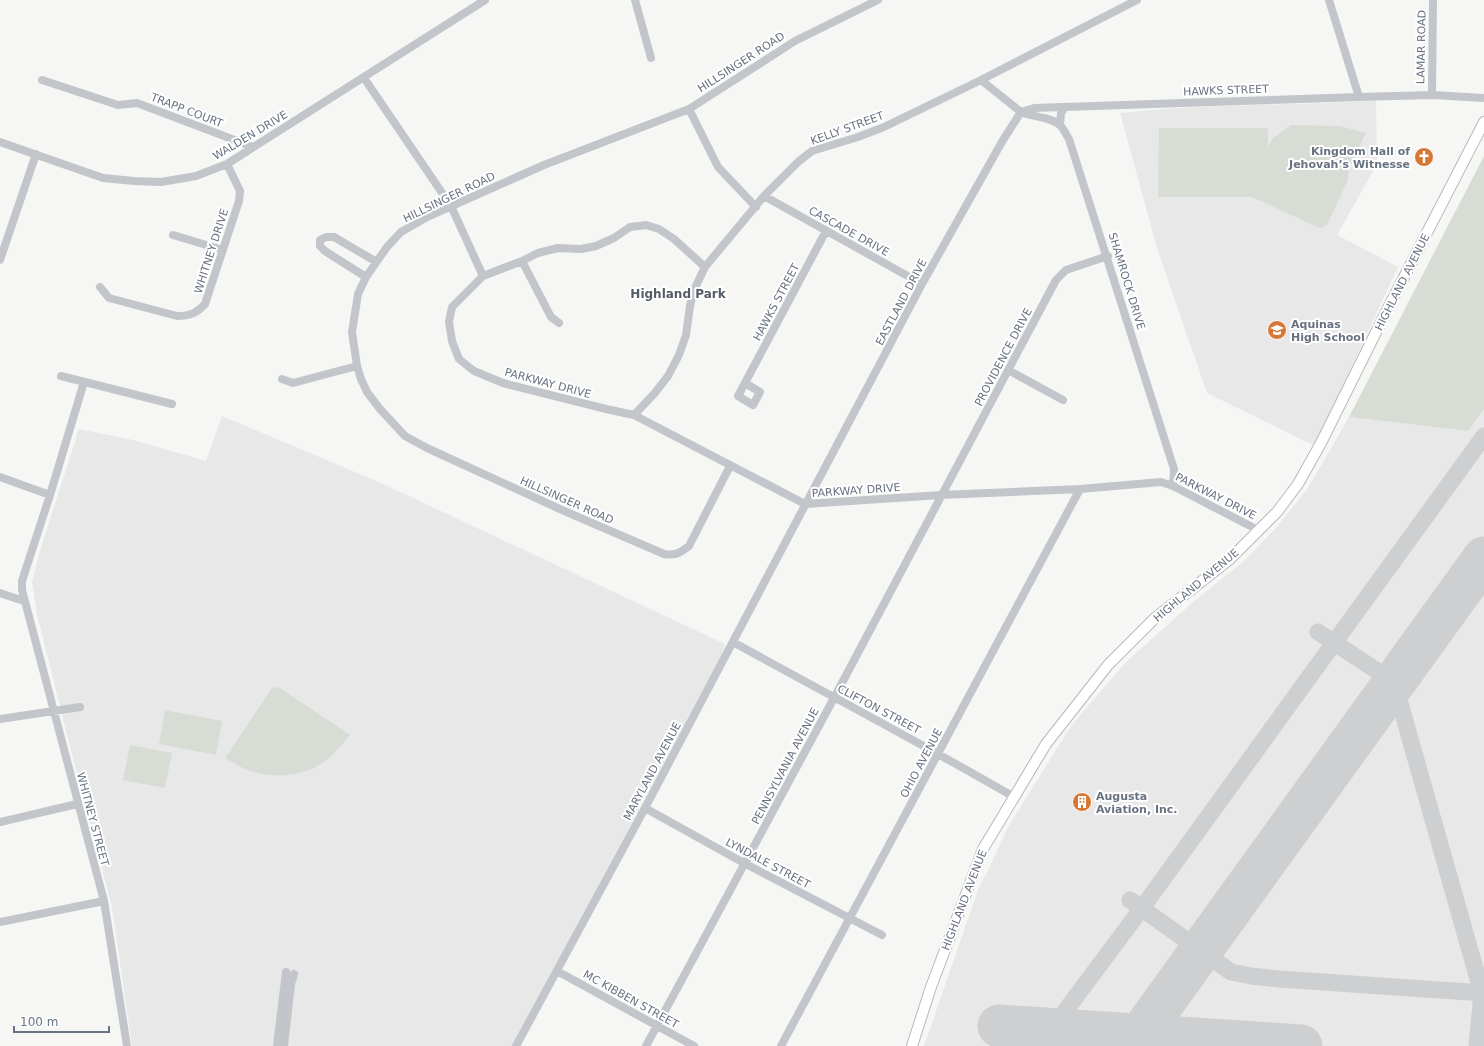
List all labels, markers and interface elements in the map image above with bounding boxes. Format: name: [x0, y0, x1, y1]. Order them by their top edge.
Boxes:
street label: LAMAR ROAD: [1414, 10, 1429, 84]
street label: HILLSINGER ROAD: [695, 29, 787, 95]
street label: HAWKS STREET: [1183, 82, 1269, 98]
street label: TRAPP COURT: [148, 90, 225, 130]
street label: WALDEN DRIVE: [211, 108, 290, 163]
street label: KELLY STREET: [809, 109, 886, 148]
place label: Kingdom Hall of Jehovah’s Witnesse: [1288, 145, 1410, 171]
church icon: Kingdom Hall of Jehovah’s Witnesse: [1413, 146, 1435, 168]
street label: HILLSINGER ROAD: [401, 169, 497, 225]
street label: CASCADE DRIVE: [806, 204, 891, 259]
street label: WHITNEY DRIVE: [192, 207, 231, 295]
street label: SHAMROCK DRIVE: [1106, 231, 1147, 331]
street label: HIGHLAND AVENUE: [1372, 232, 1433, 333]
street label: EASTLAND DRIVE: [873, 257, 930, 348]
street label: HAWKS STREET: [751, 261, 802, 343]
district label: Highland Park: [630, 287, 727, 301]
street label: PROVIDENCE DRIVE: [972, 306, 1035, 408]
place label: Aquinas High School: [1291, 318, 1365, 344]
school or university icon: Aquinas High School: [1266, 319, 1288, 341]
street label: PARKWAY DRIVE: [503, 366, 593, 401]
street label: PARKWAY DRIVE: [1173, 470, 1258, 522]
street label: HILLSINGER ROAD: [518, 474, 616, 527]
street label: PARKWAY DRIVE: [811, 481, 901, 500]
street label: HIGHLAND AVENUE: [1151, 546, 1241, 625]
street label: CLIFTON STREET: [835, 682, 923, 737]
street label: PENNSYLVANIA AVENUE: [749, 706, 822, 827]
street label: MARYLAND AVENUE: [621, 720, 684, 823]
street label: OHIO AVENUE: [898, 726, 945, 800]
street label: WHITNEY STREET: [74, 771, 111, 868]
place label: Augusta Aviation, Inc.: [1096, 790, 1178, 816]
building icon: Augusta Aviation, Inc.: [1071, 791, 1093, 813]
street label: LYNDALE STREET: [723, 836, 813, 891]
street label: HIGHLAND AVENUE: [939, 848, 990, 952]
street label: MC KIBBEN STREET: [581, 968, 681, 1031]
scale bar: [14, 1008, 109, 1034]
text: 100 m: [20, 1015, 58, 1029]

